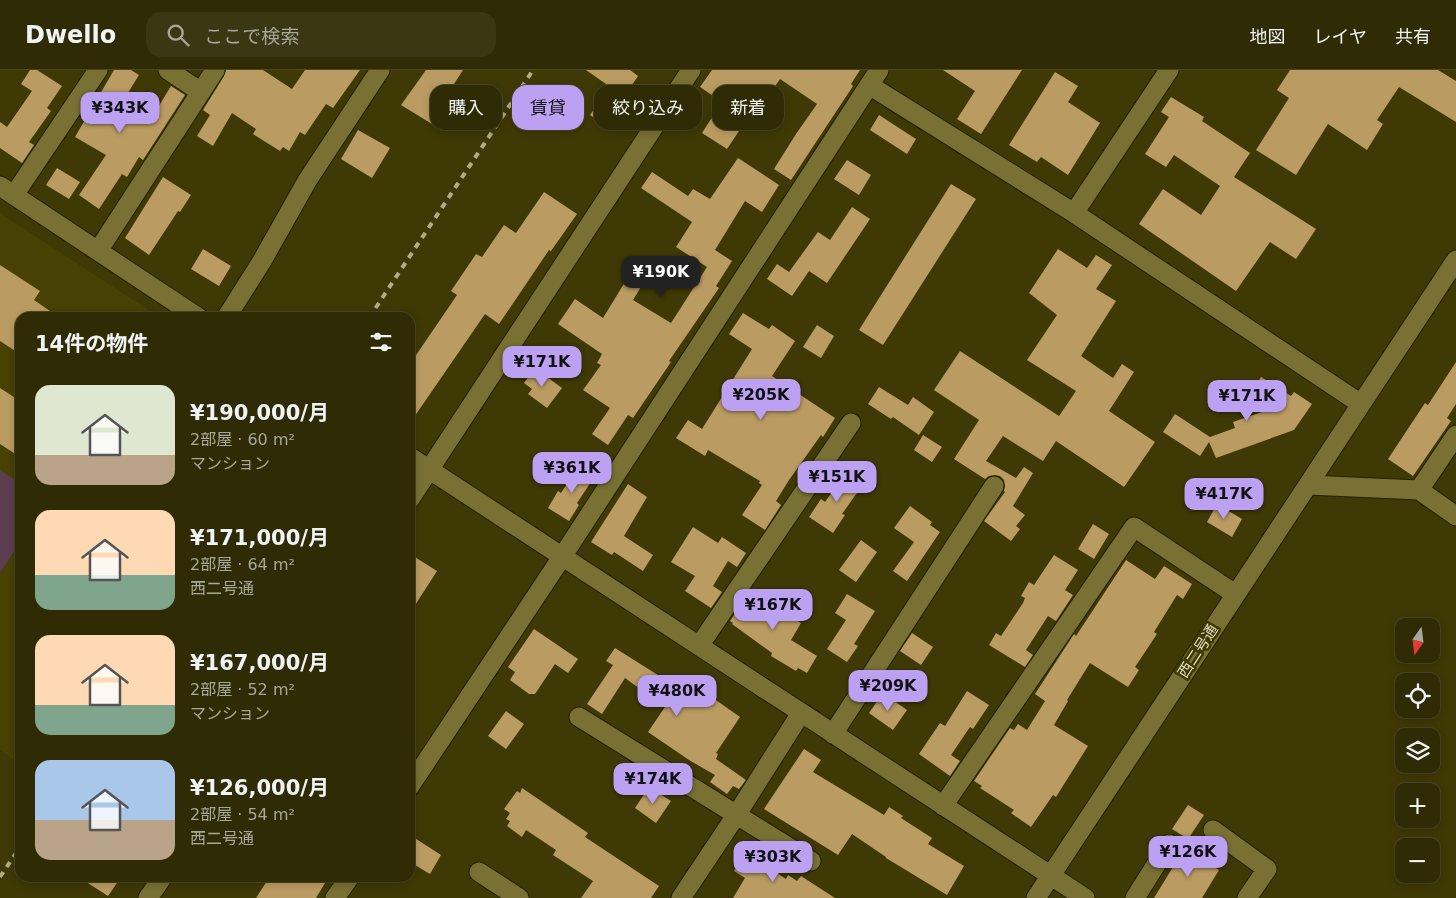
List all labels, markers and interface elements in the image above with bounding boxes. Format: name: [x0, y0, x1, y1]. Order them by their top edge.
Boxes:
search box: [146, 12, 496, 57]
text: Dwello: [25, 21, 116, 49]
icon: search: [164, 21, 192, 49]
text: ここで検索: [204, 25, 299, 47]
text: 地図: [1250, 26, 1286, 47]
text: レイヤ: [1314, 26, 1367, 47]
text: 共有: [1395, 26, 1431, 47]
chip: 購入: [430, 85, 502, 130]
chip: 賃貸: [512, 85, 584, 130]
chip: 絞り込み: [594, 85, 702, 130]
chip: 新着: [712, 85, 784, 130]
pin: ¥343K: [85, 92, 155, 134]
text: ¥343K: [92, 98, 148, 117]
pin: ¥190K: [626, 256, 696, 298]
text: ¥190K: [633, 262, 689, 281]
icon: filters: [367, 328, 395, 356]
text: 14件の物件: [35, 332, 148, 356]
pin: ¥171K: [507, 346, 577, 388]
text: ¥171K: [514, 352, 570, 371]
pin: ¥205K: [726, 378, 796, 421]
pin: ¥171K: [1212, 380, 1282, 422]
text: ¥205K: [733, 385, 789, 404]
text: ¥171K: [1219, 386, 1275, 405]
text: ¥190,000/月: [190, 401, 329, 425]
icon: home: [75, 405, 135, 465]
text: 2部屋 · 60 m²: [190, 430, 295, 449]
pin: ¥361K: [537, 452, 607, 494]
text: マンション: [190, 454, 270, 473]
text: ¥361K: [544, 458, 600, 477]
pin: ¥151K: [802, 460, 872, 503]
text: ¥151K: [809, 467, 865, 486]
pin: ¥417K: [1189, 478, 1259, 520]
text: ¥417K: [1196, 484, 1252, 503]
text: ¥171,000/月: [190, 526, 329, 550]
icon: home: [75, 530, 135, 590]
text: 2部屋 · 64 m²: [190, 555, 295, 574]
text: 西二号通: [190, 579, 254, 598]
pin: ¥167K: [738, 588, 808, 631]
text: ¥167K: [745, 595, 801, 614]
north arrow: [1395, 618, 1440, 662]
map controls: [1395, 618, 1440, 883]
street label: 西二号通: [1174, 621, 1222, 681]
text: ¥167,000/月: [190, 651, 329, 675]
icon: home: [75, 655, 135, 715]
pin: ¥209K: [853, 670, 923, 712]
button: locate: [1395, 673, 1440, 718]
pin: ¥480K: [642, 674, 712, 717]
text: ¥209K: [860, 676, 916, 695]
text: 2部屋 · 52 m²: [190, 680, 295, 699]
text: ¥480K: [649, 681, 705, 700]
text: マンション: [190, 704, 270, 723]
button: layers: [1395, 728, 1440, 773]
pin: ¥174K: [618, 762, 688, 805]
text: ¥174K: [625, 769, 681, 788]
text: ¥126,000/月: [190, 776, 329, 800]
icon: home: [75, 780, 135, 840]
button: +: [1395, 783, 1440, 828]
text: 2部屋 · 54 m²: [190, 805, 295, 824]
text: 西二号通: [190, 829, 254, 848]
pin: ¥126K: [1153, 836, 1223, 878]
button: −: [1395, 838, 1440, 883]
pin: ¥303K: [738, 840, 808, 883]
text: ¥126K: [1160, 842, 1216, 861]
text: ¥303K: [745, 847, 801, 866]

